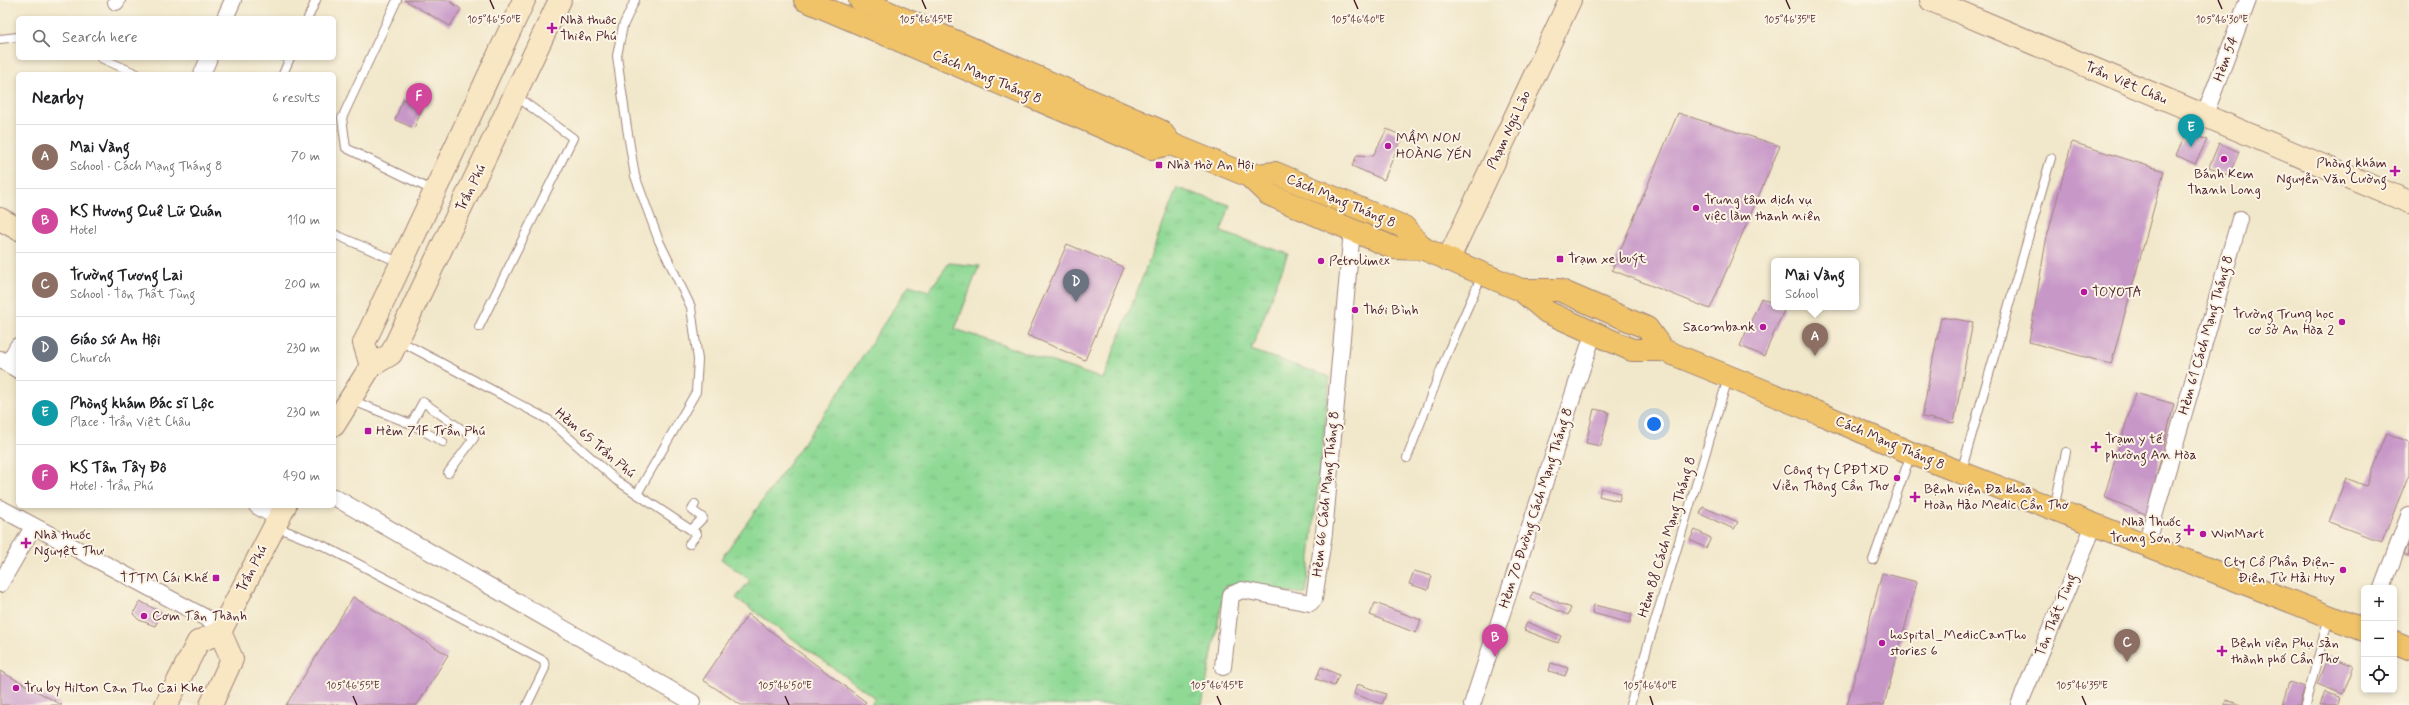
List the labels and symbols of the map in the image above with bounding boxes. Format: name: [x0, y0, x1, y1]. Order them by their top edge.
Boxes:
place label: Nhà thuôc Thiên Phú: [560, 11, 617, 45]
text: 105°46'50"E: [467, 13, 521, 27]
text: 105°46'45"E: [899, 13, 953, 27]
text: 105°46'40"E: [1331, 13, 1385, 27]
text: 105°46'35"E: [1764, 13, 1816, 27]
text: 105°46'30"E: [2196, 13, 2248, 27]
marker: Nhà thuôc Thiên Phú: [547, 23, 557, 33]
street label: Hèm 54: [2209, 33, 2243, 84]
street label: Cách Mạng Tháng 8: [929, 46, 1044, 110]
street label: Trần Việt Châu: [2082, 58, 2170, 108]
pin: F: [406, 83, 432, 116]
street label: Phạm Ngũ Lão: [1483, 88, 1536, 173]
pin: E: [2178, 114, 2204, 147]
place label: MẦM NON HOÀNG YẾN: [1396, 129, 1471, 163]
marker: MẦM NON HOÀNG YẾN: [1383, 141, 1393, 151]
marker: Bánh Kem Thanh Long: [2219, 154, 2229, 164]
place label: Phòng khám Nguyễn Văn Cường: [2276, 154, 2387, 190]
place label: Nhà thờ An Hội: [1167, 156, 1254, 174]
marker: Nhà thờ An Hội: [1154, 160, 1164, 170]
street label: Trần Phú: [452, 162, 490, 214]
place label: Bánh Kem Thanh Long: [2187, 165, 2261, 199]
marker: Phòng khám Nguyễn Văn Cường: [2390, 166, 2400, 176]
street label: Cách Mạng Tháng 8: [1283, 170, 1398, 234]
place label: Trung tâm dịch vụ việc làm thanh niên: [1704, 191, 1820, 225]
marker: Trung tâm dịch vụ việc làm thanh niên: [1691, 203, 1701, 213]
place label: Trạm xe buýt: [1568, 250, 1647, 268]
place label: Petrolimex: [1329, 252, 1390, 270]
street label: Hẻm 61 Cách Mạng Tháng 8: [2175, 253, 2239, 417]
marker: Trạm xe buýt: [1555, 254, 1565, 264]
marker: Petrolimex: [1316, 256, 1326, 266]
pin: D: [1063, 269, 1089, 302]
place label: TOYOTA: [2092, 283, 2142, 301]
marker: TOYOTA: [2079, 287, 2089, 297]
place label: Thới Bình: [1363, 301, 1419, 319]
marker: Thới Bình: [1350, 305, 1360, 315]
place label: Trường Trung học cơ sở An Hòa 2: [2233, 305, 2334, 339]
marker: Trường Trung học cơ sở An Hòa 2: [2337, 317, 2347, 327]
place label: Sacombank: [1683, 318, 1755, 336]
marker: Sacombank: [1758, 322, 1768, 332]
pin: A: [1802, 323, 1828, 356]
street label: Hẻm 65 Trần Phú: [551, 404, 639, 482]
street label: Hẻm 70 Đường Cách Mạng Tháng 8: [1495, 405, 1579, 611]
street label: Hẻm 66 Cách Mạng Tháng 8: [1308, 410, 1346, 578]
street label: Cách Mạng Tháng 8: [1832, 412, 1947, 476]
your location: [1644, 414, 1664, 434]
place label: Hẻm 71F Trần Phú: [376, 422, 485, 440]
marker: Hẻm 71F Trần Phú: [363, 426, 373, 436]
place label: Trạm y tế phường An Hòa: [2105, 430, 2197, 466]
marker: Trạm y tế phường An Hòa: [2090, 441, 2102, 453]
street label: Hẻm 88 Cách Mạng Tháng 8: [1634, 454, 1702, 620]
place label: Công ty CPĐTXD Viễn Thông Cần Thơ: [1772, 461, 1889, 497]
marker: Công ty CPĐTXD Viễn Thông Cần Thơ: [1892, 473, 1902, 483]
place label: Bệnh viện Đa khoa Hoàn Hảo Medic Cần Thơ: [1924, 480, 2069, 514]
marker: Bệnh viện Đa khoa Hoàn Hảo Medic Cần Thơ: [1909, 491, 1921, 503]
place label: Nhà Thuốc Trung Sơn 3: [2110, 513, 2181, 547]
marker: Nhà Thuốc Trung Sơn 3: [2184, 525, 2194, 535]
place label: WinMart: [2211, 525, 2264, 543]
place label: Nhà thuốc Nguyệt Thư: [34, 526, 104, 562]
marker: WinMart: [2198, 529, 2208, 539]
marker: Nhà thuốc Nguyệt Thư: [21, 538, 31, 548]
street label: Trần Phú: [233, 543, 271, 595]
place label: Cty Cổ Phần Điện- Điện Tử Hải Huy: [2224, 553, 2335, 587]
marker: Cty Cổ Phần Điện- Điện Tử Hải Huy: [2338, 565, 2348, 575]
place label: TTTM Cái Khế: [120, 569, 208, 587]
street label: Tôn Thất Tùng: [2031, 571, 2083, 660]
marker: TTTM Cái Khế: [211, 573, 221, 583]
place label: Cơm Tân Thành: [152, 607, 247, 625]
marker: Cơm Tân Thành: [139, 611, 149, 621]
pin: B: [1482, 624, 1508, 657]
place label: hospital_MedicCanTho stories 6: [1890, 626, 2026, 660]
pin: C: [2114, 629, 2140, 662]
place label: Bệnh viện Phụ sản thành phố Cần Thơ: [2231, 634, 2339, 668]
marker: hospital_MedicCanTho stories 6: [1877, 638, 1887, 648]
marker: Bệnh viện Phụ sản thành phố Cần Thơ: [2216, 645, 2228, 657]
place label: Tru by Hilton Can Tho Cai Khe: [24, 679, 205, 697]
text: 105°46'55"E: [326, 679, 380, 693]
text: 105°46'50"E: [758, 679, 812, 693]
text: 105°46'45"E: [1190, 679, 1244, 693]
text: 105°46'40"E: [1623, 679, 1677, 693]
text: 105°46'35"E: [2056, 679, 2108, 693]
marker: Tru by Hilton Can Tho Cai Khe: [11, 683, 21, 693]

